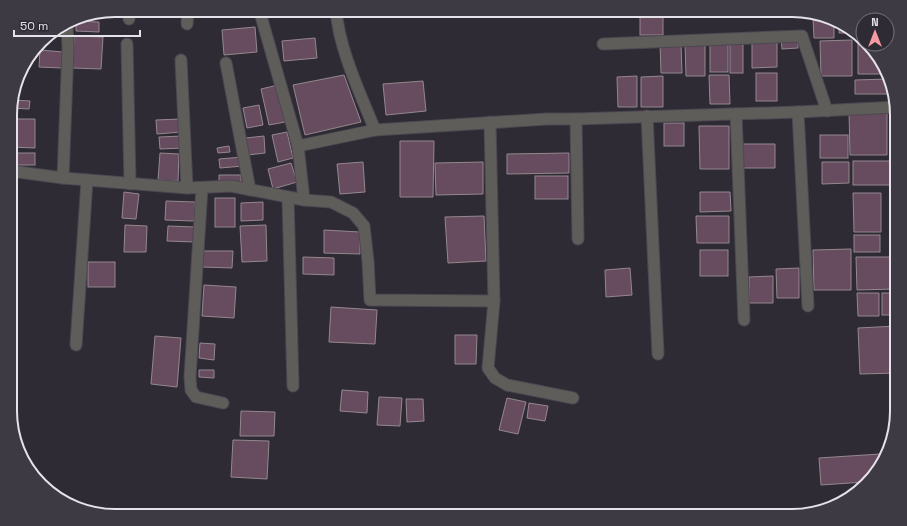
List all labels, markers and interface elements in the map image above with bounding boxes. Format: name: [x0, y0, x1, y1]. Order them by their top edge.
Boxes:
scale bar: [14, 12, 140, 38]
north arrow: [855, 12, 895, 52]
text: N: [871, 15, 879, 29]
text: 50 m: [20, 18, 48, 34]

